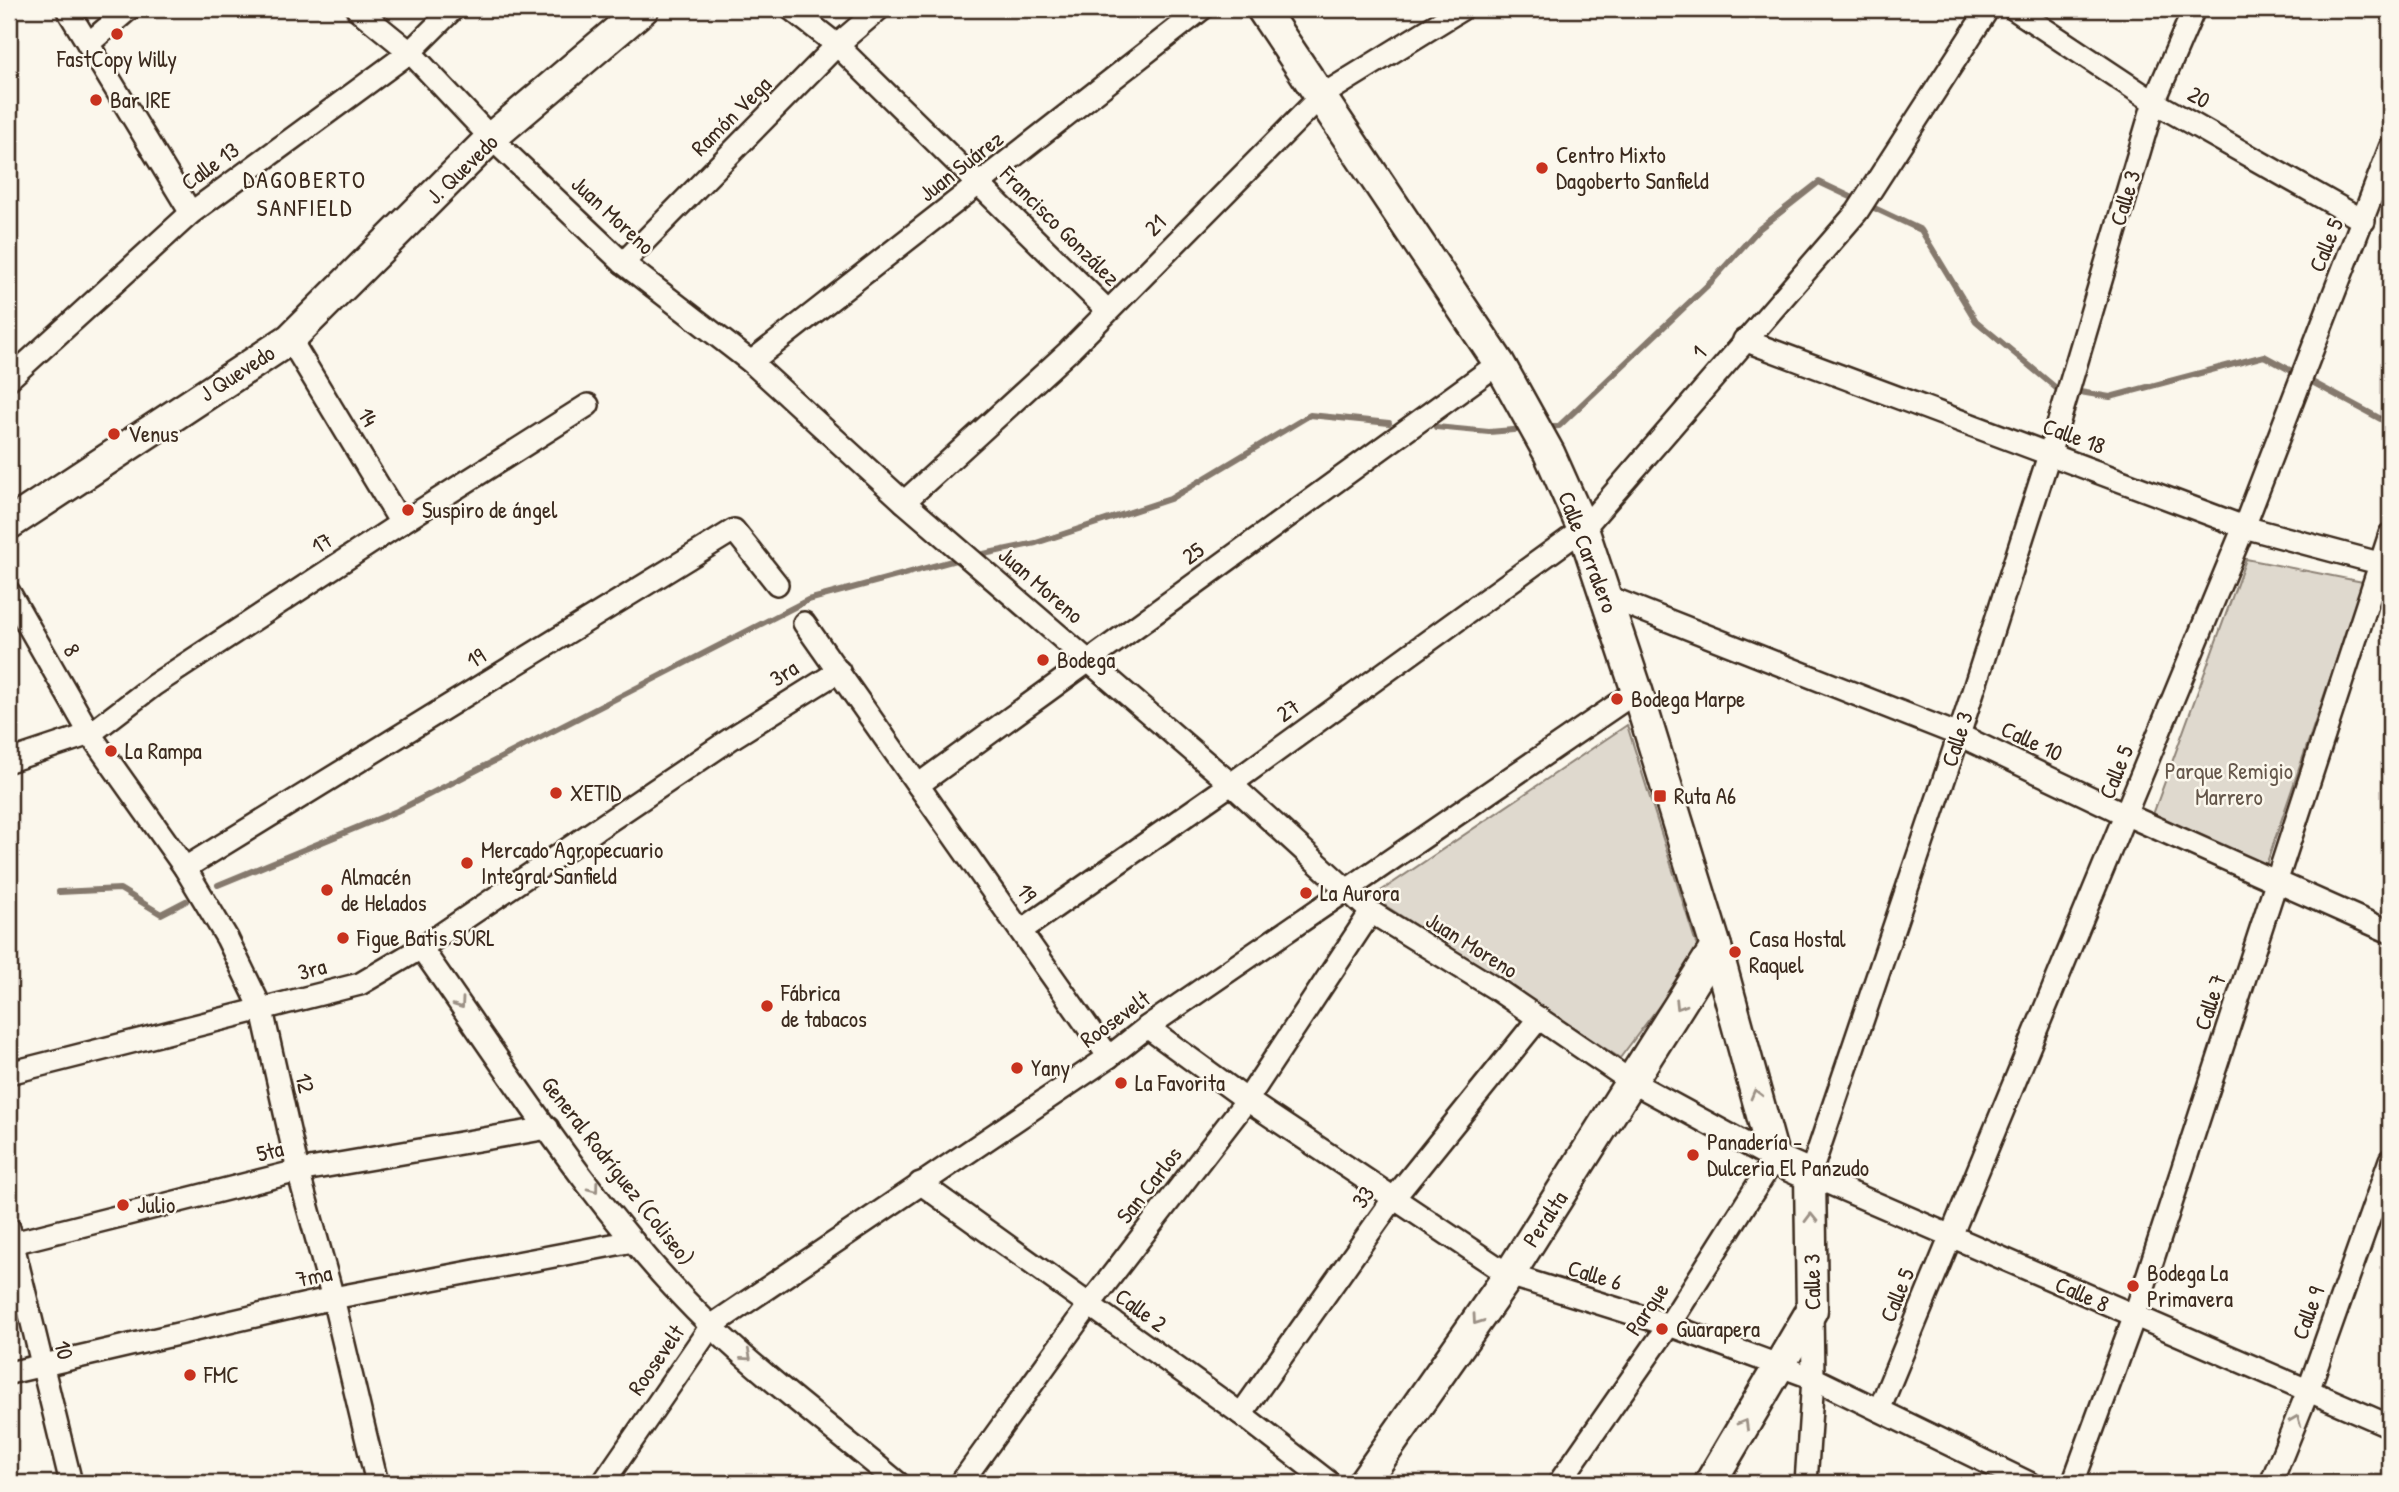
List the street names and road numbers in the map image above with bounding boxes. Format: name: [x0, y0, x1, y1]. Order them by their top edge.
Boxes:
street label: Ramón Vega: [684, 69, 777, 162]
street label: 20: [2182, 78, 2216, 115]
street label: Juan Suárez: [912, 123, 1009, 208]
street label: J. Quevedo: [419, 127, 504, 211]
street label: Calle 13: [174, 134, 245, 197]
street label: Francisco González: [993, 158, 1127, 293]
street label: Calle 3: [2101, 166, 2148, 229]
street label: Juan Moreno: [565, 168, 662, 261]
street label: 21: [1137, 207, 1172, 242]
street label: Calle 5: [2301, 213, 2350, 276]
street label: J Quevedo: [193, 337, 280, 408]
street label: 1: [1684, 338, 1713, 365]
street label: 14: [351, 401, 386, 432]
street label: Calle 18: [2039, 410, 2110, 461]
street label: Calle Carralero: [1551, 487, 1626, 617]
street label: 17: [305, 524, 338, 561]
street label: 25: [1175, 534, 1210, 571]
street label: Juan Moreno: [992, 539, 1090, 630]
street label: 8: [57, 638, 88, 662]
street label: 19: [460, 640, 491, 675]
street label: 3ra: [763, 652, 804, 693]
street label: 27: [1270, 691, 1306, 729]
street label: Calle 3: [1933, 707, 1980, 770]
street label: Calle 10: [1996, 713, 2068, 768]
street label: Calle 5: [2091, 740, 2140, 803]
street label: 19: [1010, 877, 1045, 909]
street label: Juan Moreno: [1420, 904, 1524, 985]
street label: 3ra: [294, 950, 329, 987]
street label: Calle 7: [2186, 970, 2233, 1034]
street label: Roosevelt: [1073, 982, 1157, 1054]
street label: 12: [288, 1070, 323, 1096]
street label: General Rodríguez (Coliseo): [535, 1070, 702, 1272]
street label: 5ta: [253, 1132, 287, 1169]
street label: San Carlos: [1109, 1140, 1189, 1230]
street label: 33: [1344, 1179, 1381, 1214]
street label: Peralta: [1515, 1185, 1574, 1253]
street label: Calle 6: [1564, 1252, 1626, 1297]
street label: Calle 3: [1796, 1254, 1827, 1310]
street label: 7ma: [293, 1257, 335, 1294]
street label: Calle 5: [1872, 1263, 1921, 1326]
street label: Calle 8: [2050, 1268, 2114, 1319]
street label: Parque: [1618, 1276, 1676, 1341]
street label: Calle 2: [1109, 1280, 1174, 1339]
street label: Calle 9: [2284, 1282, 2331, 1344]
street label: Roosevelt: [620, 1317, 692, 1401]
street label: 10: [47, 1337, 82, 1362]

